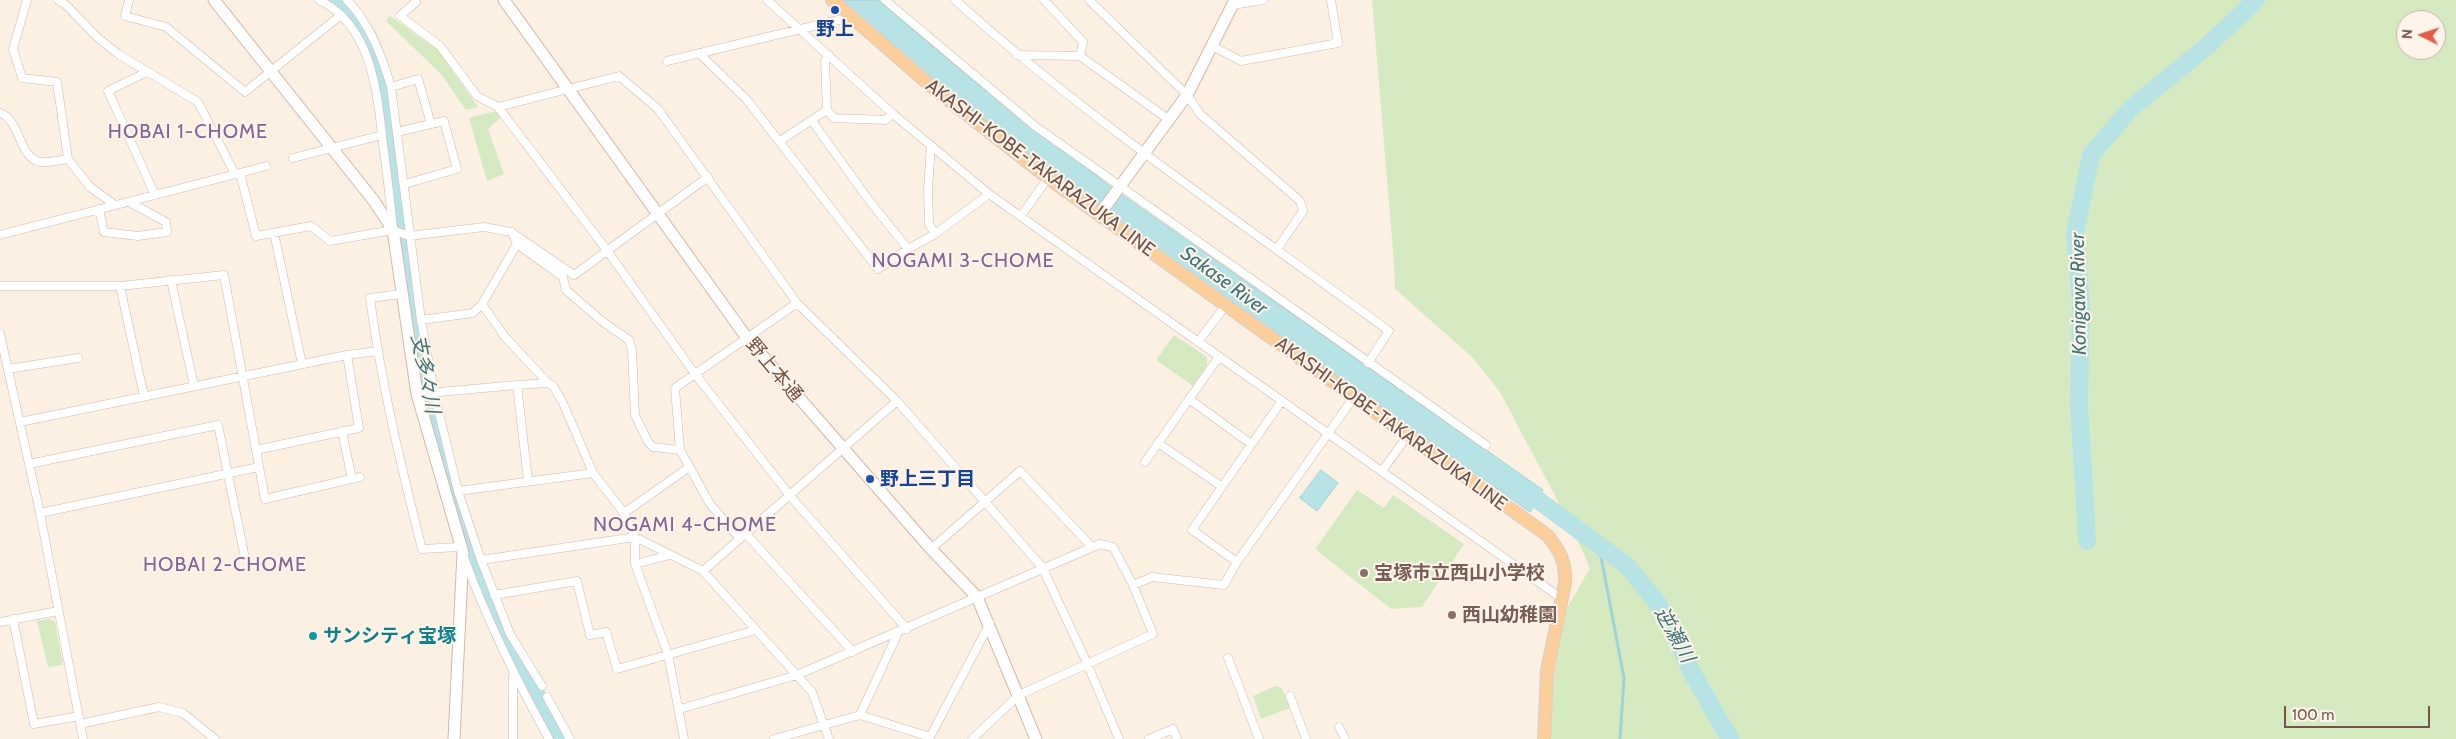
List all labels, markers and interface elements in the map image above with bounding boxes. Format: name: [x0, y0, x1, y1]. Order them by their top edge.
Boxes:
marker: 野上: [829, 4, 841, 16]
north arrow: [2396, 10, 2446, 60]
place label: 野上: [816, 18, 854, 40]
text: N: [2398, 28, 2416, 40]
street label: AKASHI-KOBE-TAKARAZUKA LINE: [921, 74, 1159, 262]
district label: HOBAI 1-CHOME: [106, 120, 270, 144]
water label: Konigawa River: [2066, 233, 2092, 355]
water label: Sakase River: [1176, 242, 1272, 320]
district label: NOGAMI 3-CHOME: [870, 249, 1056, 273]
water label: 支多々川: [406, 332, 444, 416]
street label: AKASHI-KOBE-TAKARAZUKA LINE: [1271, 332, 1511, 516]
street label: 野上本通: [741, 334, 807, 406]
place label: 野上三丁目: [880, 468, 975, 490]
marker: 野上三丁目: [864, 473, 876, 485]
district label: NOGAMI 4-CHOME: [591, 513, 779, 537]
district label: HOBAI 2-CHOME: [141, 553, 309, 577]
place label: 宝塚市立西山小学校: [1374, 562, 1545, 584]
marker: 宝塚市立西山小学校: [1358, 567, 1370, 579]
water label: 逆瀬川: [1649, 603, 1699, 667]
place label: 西山幼稚園: [1462, 604, 1557, 626]
marker: 西山幼稚園: [1446, 609, 1458, 621]
place label: サンシティ宝塚: [323, 625, 456, 647]
marker: サンシティ宝塚: [307, 630, 319, 642]
scale bar: [2286, 696, 2432, 728]
text: 100 m: [2292, 706, 2334, 724]

